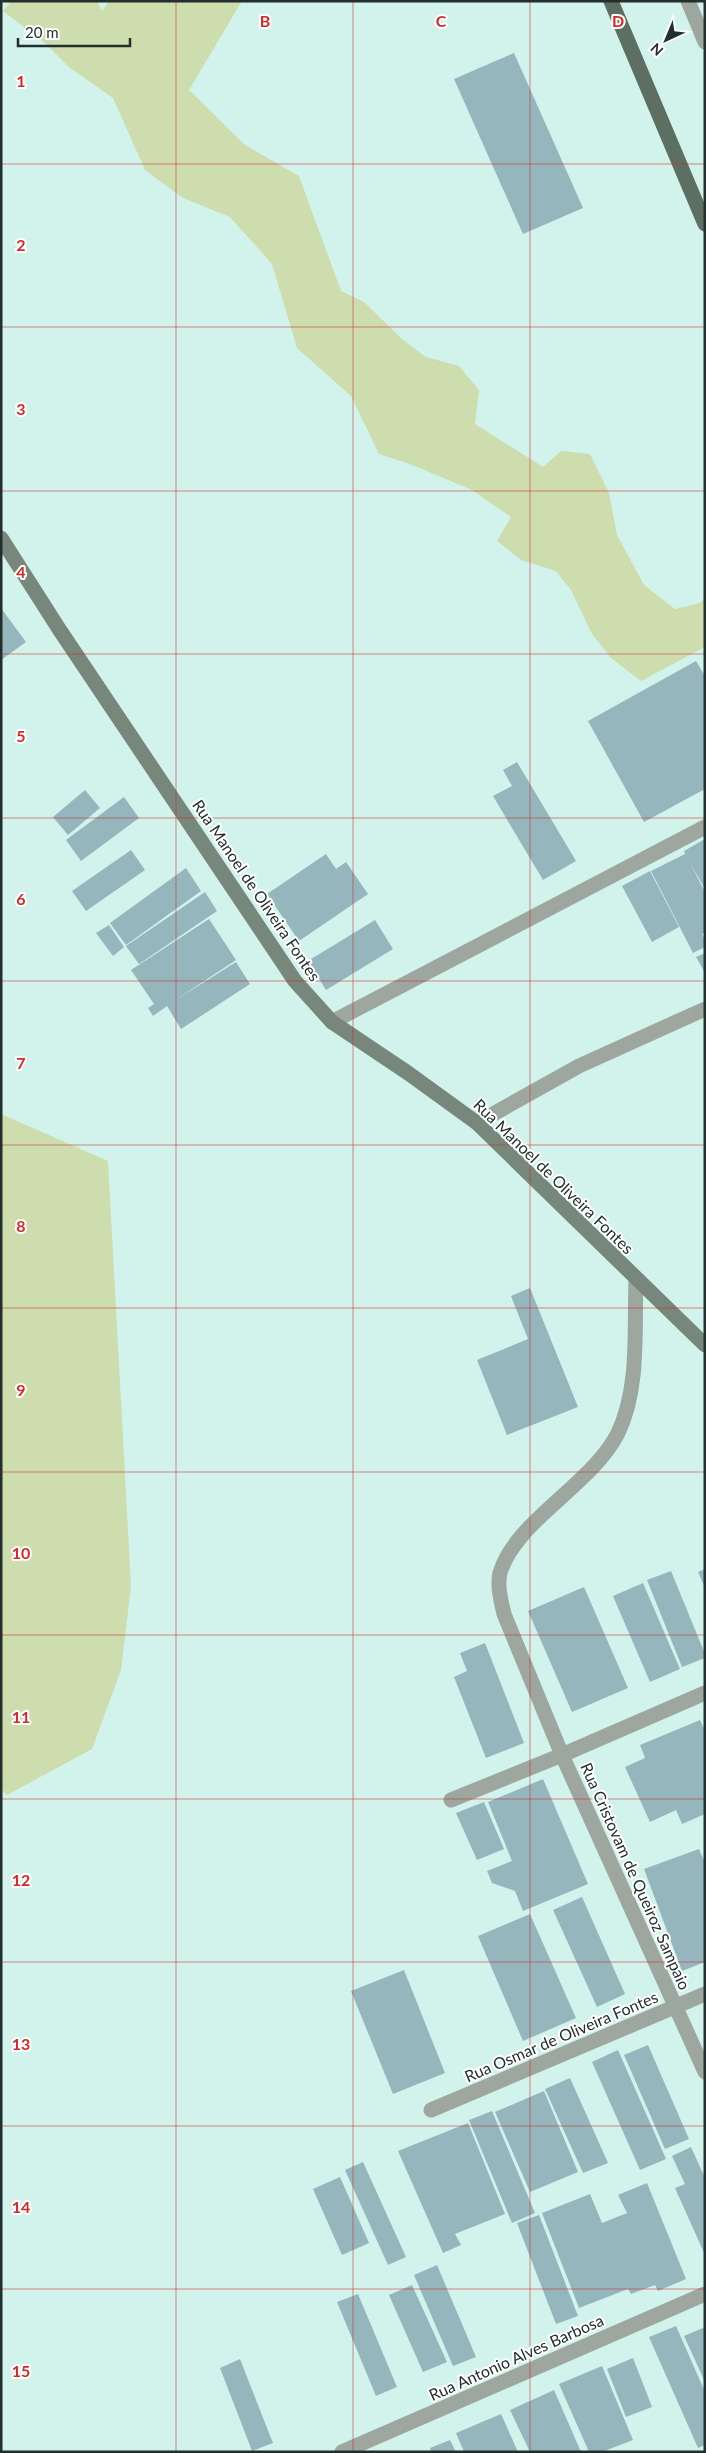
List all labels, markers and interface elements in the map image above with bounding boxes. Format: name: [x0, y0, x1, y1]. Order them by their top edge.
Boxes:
text: B: [260, 11, 270, 30]
text: C: [436, 11, 447, 30]
text: D: [612, 11, 624, 30]
scale bar: [18, 15, 130, 47]
north arrow: [641, 15, 691, 65]
text: 20 m: [25, 23, 59, 41]
text: N: [647, 40, 666, 60]
text: 1: [16, 71, 26, 90]
text: 2: [16, 235, 26, 254]
text: 3: [16, 399, 26, 418]
text: 4: [16, 562, 26, 581]
text: 5: [16, 726, 26, 745]
street label: Rua Manoel de Oliveira Fontes: [189, 796, 325, 984]
text: 6: [16, 889, 26, 908]
text: 7: [16, 1053, 26, 1072]
street label: Rua Manoel de Oliveira Fontes: [470, 1095, 638, 1257]
text: 8: [16, 1216, 26, 1235]
text: 9: [16, 1380, 26, 1399]
text: 10: [12, 1543, 30, 1562]
text: 11: [12, 1707, 30, 1726]
street label: Rua Cristovam de Queiroz Sampaio: [577, 1760, 695, 1992]
text: 12: [12, 1870, 30, 1889]
street label: Rua Osmar de Oliveira Fontes: [461, 1987, 661, 2085]
text: 13: [12, 2034, 30, 2053]
text: 14: [12, 2197, 30, 2216]
street label: Rua Antonio Alves Barbosa: [426, 2310, 606, 2404]
text: 15: [12, 2361, 30, 2380]

